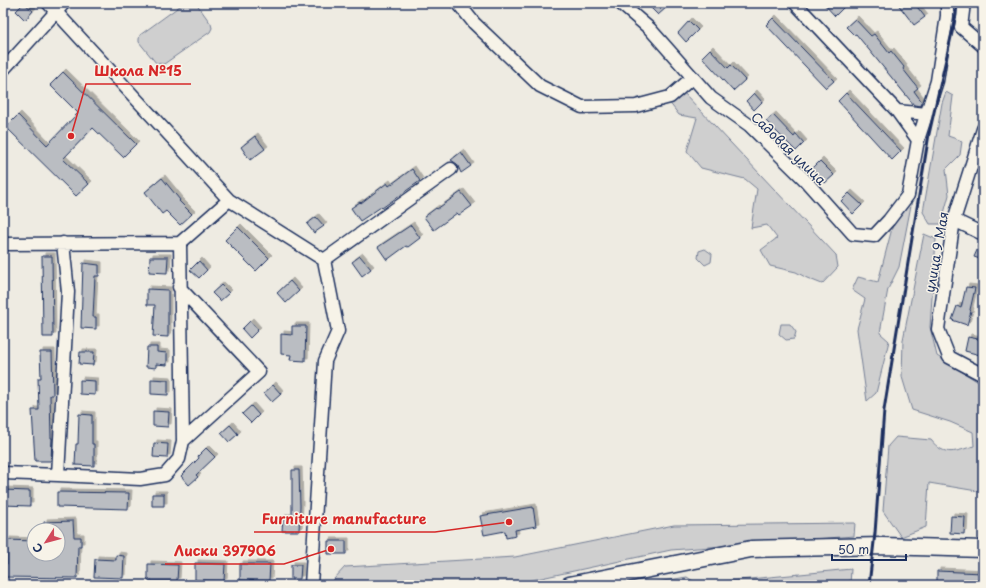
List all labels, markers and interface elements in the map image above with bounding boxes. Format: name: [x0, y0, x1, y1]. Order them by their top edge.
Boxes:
callout: Школа №15: [86, 58, 191, 84]
text: Школа №15: [94, 60, 182, 81]
street label: Садовая улица: [747, 107, 831, 189]
street label: улица 9 Мая: [920, 210, 952, 294]
callout: Furniture manufacture: [254, 506, 435, 532]
text: Furniture manufacture: [262, 508, 427, 529]
north arrow: [26, 522, 66, 562]
scale bar: [832, 536, 906, 562]
callout: Лиски 397906: [165, 538, 284, 564]
text: С: [28, 540, 47, 557]
text: Лиски 397906: [174, 540, 276, 561]
text: 50 m: [838, 540, 869, 558]

